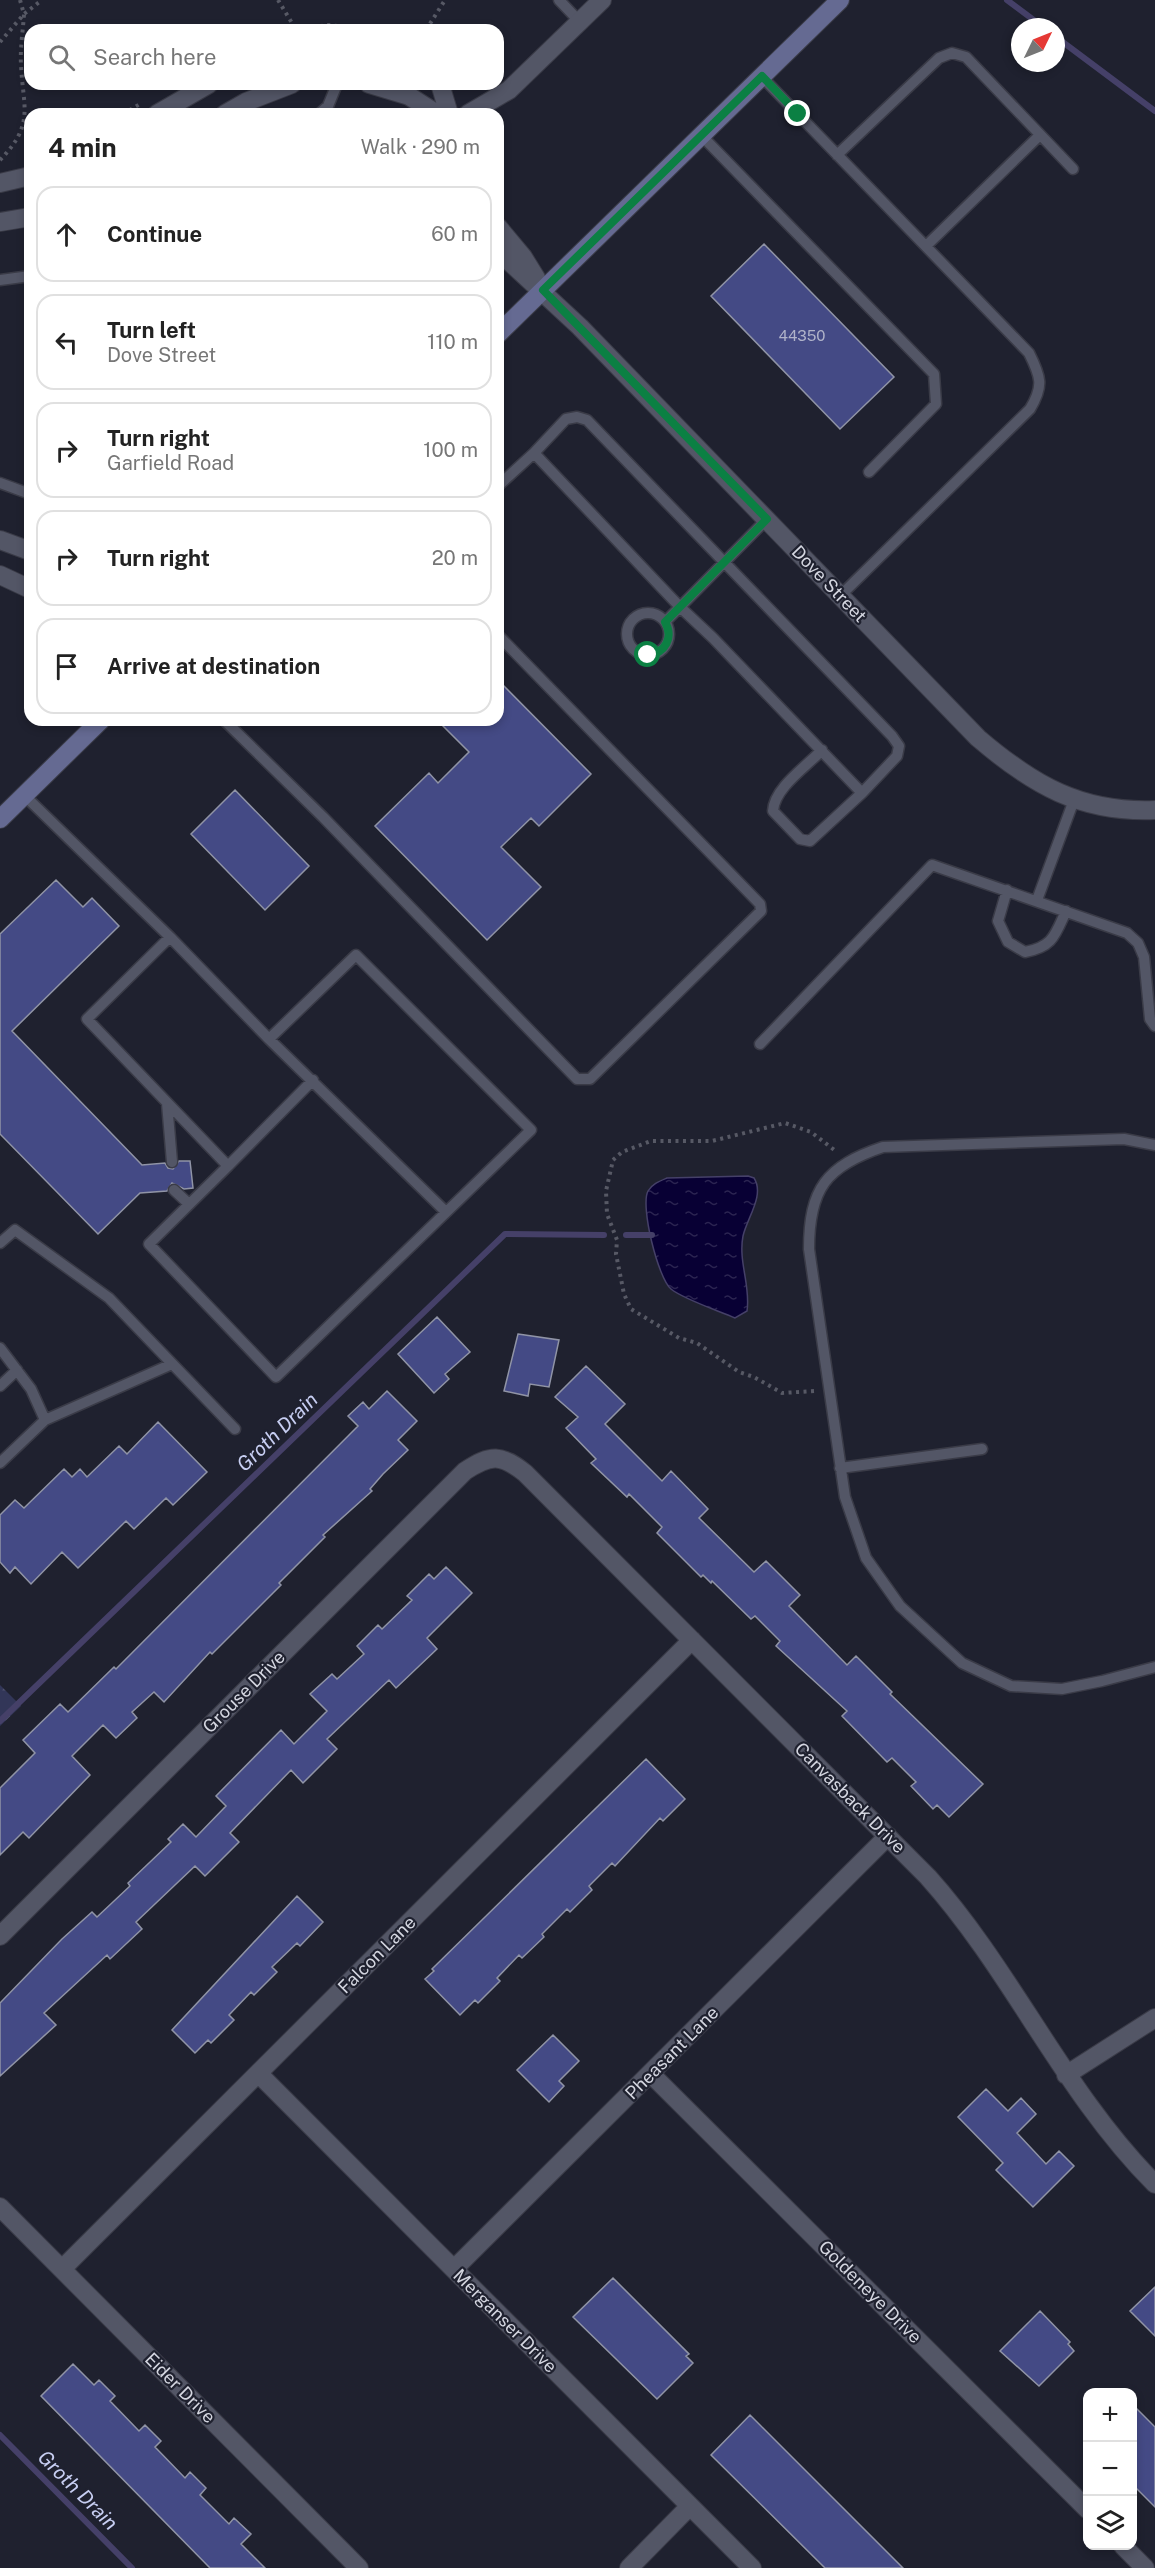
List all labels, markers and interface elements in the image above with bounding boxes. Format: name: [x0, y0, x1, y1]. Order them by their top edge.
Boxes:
north arrow: [1011, 18, 1065, 72]
search box: [24, 24, 504, 90]
icon: search: [45, 41, 78, 74]
text: Search here: [93, 44, 217, 70]
route end: [784, 100, 810, 126]
text: 4 min: [48, 132, 117, 163]
text: Walk · 290 m: [361, 135, 480, 159]
icon: ahead: [50, 218, 83, 251]
text: Continue: [107, 221, 202, 247]
text: 60 m: [431, 222, 478, 246]
text: Turn left: [107, 317, 196, 343]
icon: left: [50, 326, 83, 359]
house number: 44350: [778, 327, 826, 344]
text: 110 m: [427, 330, 478, 354]
text: Dove Street: [107, 343, 216, 367]
text: Turn right: [107, 425, 210, 451]
icon: right: [50, 434, 83, 467]
text: 100 m: [423, 438, 478, 462]
text: Garfield Road: [107, 451, 234, 475]
street label: Dove Street: [788, 541, 871, 626]
icon: right: [50, 542, 83, 575]
text: Turn right: [107, 545, 210, 571]
text: 20 m: [432, 546, 478, 570]
route start: [634, 641, 660, 667]
icon: arrive: [50, 650, 83, 683]
text: Arrive at destination: [107, 653, 320, 679]
water label: Groth Drain: [232, 1388, 322, 1476]
street label: Grouse Drive: [198, 1646, 289, 1737]
street label: Canvasback Drive: [791, 1738, 910, 1857]
street label: Falcon Lane: [334, 1912, 420, 1998]
street label: Pheasant Lane: [621, 2002, 723, 2104]
street label: Goldeneye Drive: [815, 2236, 926, 2347]
street label: Merganser Drive: [449, 2265, 561, 2377]
street label: Eider Drive: [141, 2348, 220, 2427]
map controls: [1083, 2388, 1137, 2550]
button: +: [1083, 2388, 1137, 2442]
button: −: [1083, 2442, 1137, 2496]
water label: Groth Drain: [33, 2445, 123, 2535]
button: layers: [1083, 2496, 1137, 2550]

